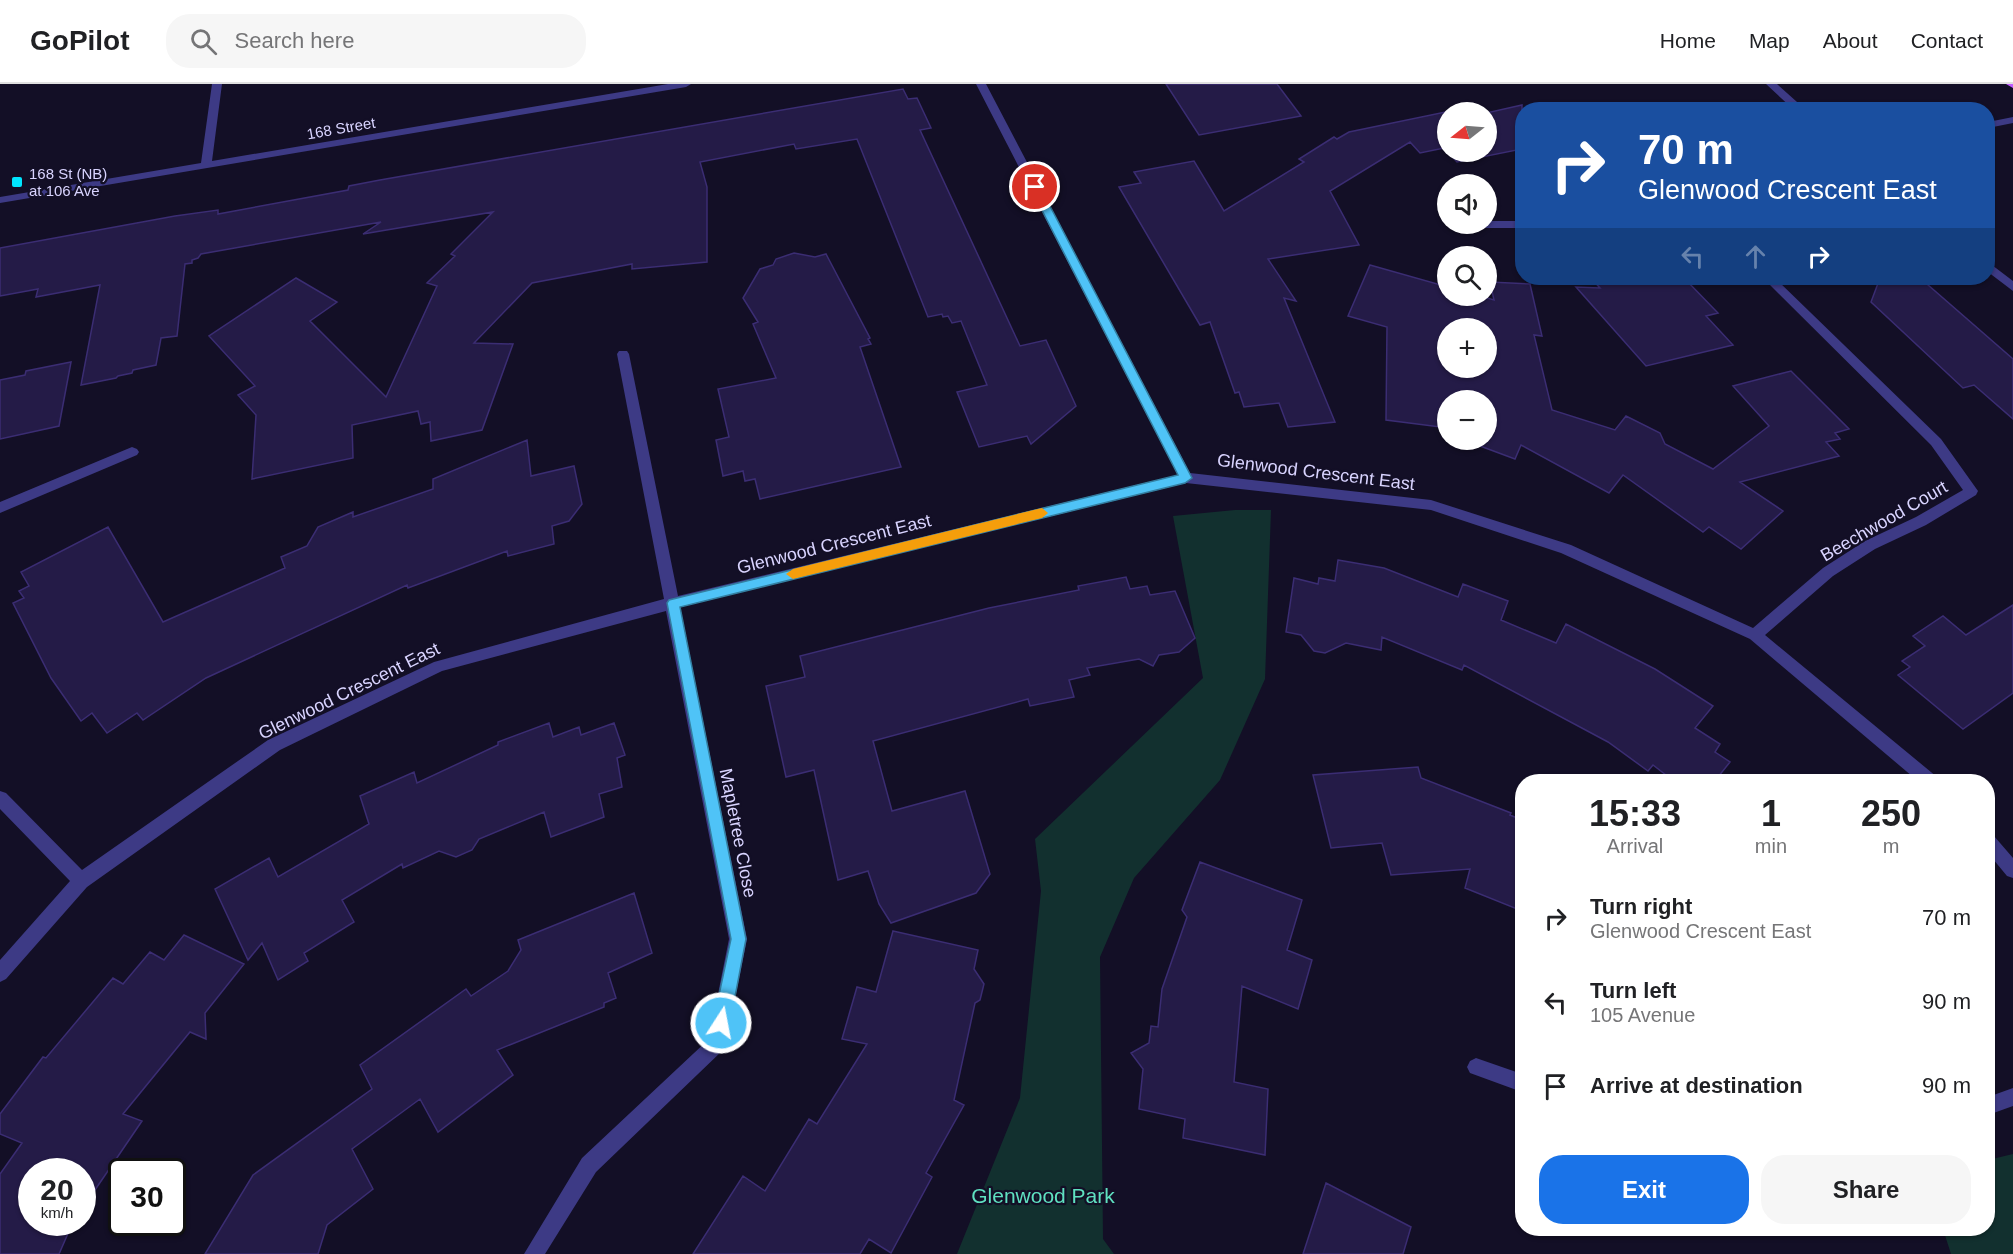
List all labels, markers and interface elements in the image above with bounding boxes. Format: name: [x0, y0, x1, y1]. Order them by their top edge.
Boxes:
search box: [166, 14, 586, 68]
text: GoPilot: [30, 25, 130, 56]
icon: search: [187, 25, 220, 58]
text: Search here: [235, 28, 354, 53]
text: Home: [1660, 29, 1716, 52]
text: Map: [1749, 29, 1790, 52]
text: About: [1823, 29, 1878, 52]
text: Contact: [1911, 29, 1983, 52]
north arrow: [1437, 102, 1497, 162]
map controls: [1437, 102, 1497, 450]
street label: 168 Street: [305, 113, 377, 142]
icon: right: [1539, 126, 1617, 204]
text: 70 m: [1638, 126, 1734, 173]
pin: [1009, 161, 1060, 212]
place label: 168 St (NB) at 106 Ave: [29, 165, 107, 199]
icon: arrive: [1018, 170, 1051, 203]
button: sound: [1437, 174, 1497, 234]
marker: 168 St (NB) at 106 Ave: [10, 175, 24, 189]
text: Glenwood Crescent East: [1638, 175, 1937, 205]
icon: left: [1676, 240, 1709, 273]
icon: ahead: [1739, 240, 1772, 273]
icon: right: [1802, 240, 1835, 273]
button: search: [1437, 246, 1497, 306]
button: +: [1437, 318, 1497, 378]
button: −: [1437, 390, 1497, 450]
street label: Glenwood Crescent East: [1216, 450, 1416, 494]
street label: Beechwood Court: [1817, 477, 1951, 565]
street label: Glenwood Crescent East: [735, 510, 933, 578]
street label: Glenwood Crescent East: [255, 638, 443, 744]
street label: Mapletree Close: [716, 767, 760, 899]
text: 15:33: [1589, 793, 1681, 834]
text: 1: [1761, 793, 1781, 834]
text: 250: [1861, 793, 1921, 834]
text: Arrival: [1607, 835, 1663, 857]
text: min: [1755, 835, 1787, 857]
text: m: [1883, 835, 1899, 857]
text: Turn right: [1590, 894, 1692, 919]
icon: right: [1539, 902, 1572, 935]
text: 70 m: [1922, 905, 1971, 930]
text: Glenwood Crescent East: [1590, 920, 1811, 942]
text: Turn left: [1590, 978, 1676, 1003]
icon: left: [1539, 986, 1572, 1019]
text: 90 m: [1922, 989, 1971, 1014]
position arrow: [689, 991, 753, 1055]
text: 105 Avenue: [1590, 1004, 1695, 1026]
icon: arrive: [1539, 1070, 1572, 1103]
text: Arrive at destination: [1590, 1073, 1803, 1098]
text: 90 m: [1922, 1073, 1971, 1098]
button: Exit: [1539, 1155, 1749, 1224]
button: Share: [1761, 1155, 1971, 1224]
speed limit sign: 30: [108, 1158, 186, 1236]
text: 20: [40, 1173, 74, 1206]
park label: Glenwood Park: [971, 1184, 1115, 1207]
text: km/h: [41, 1204, 73, 1221]

